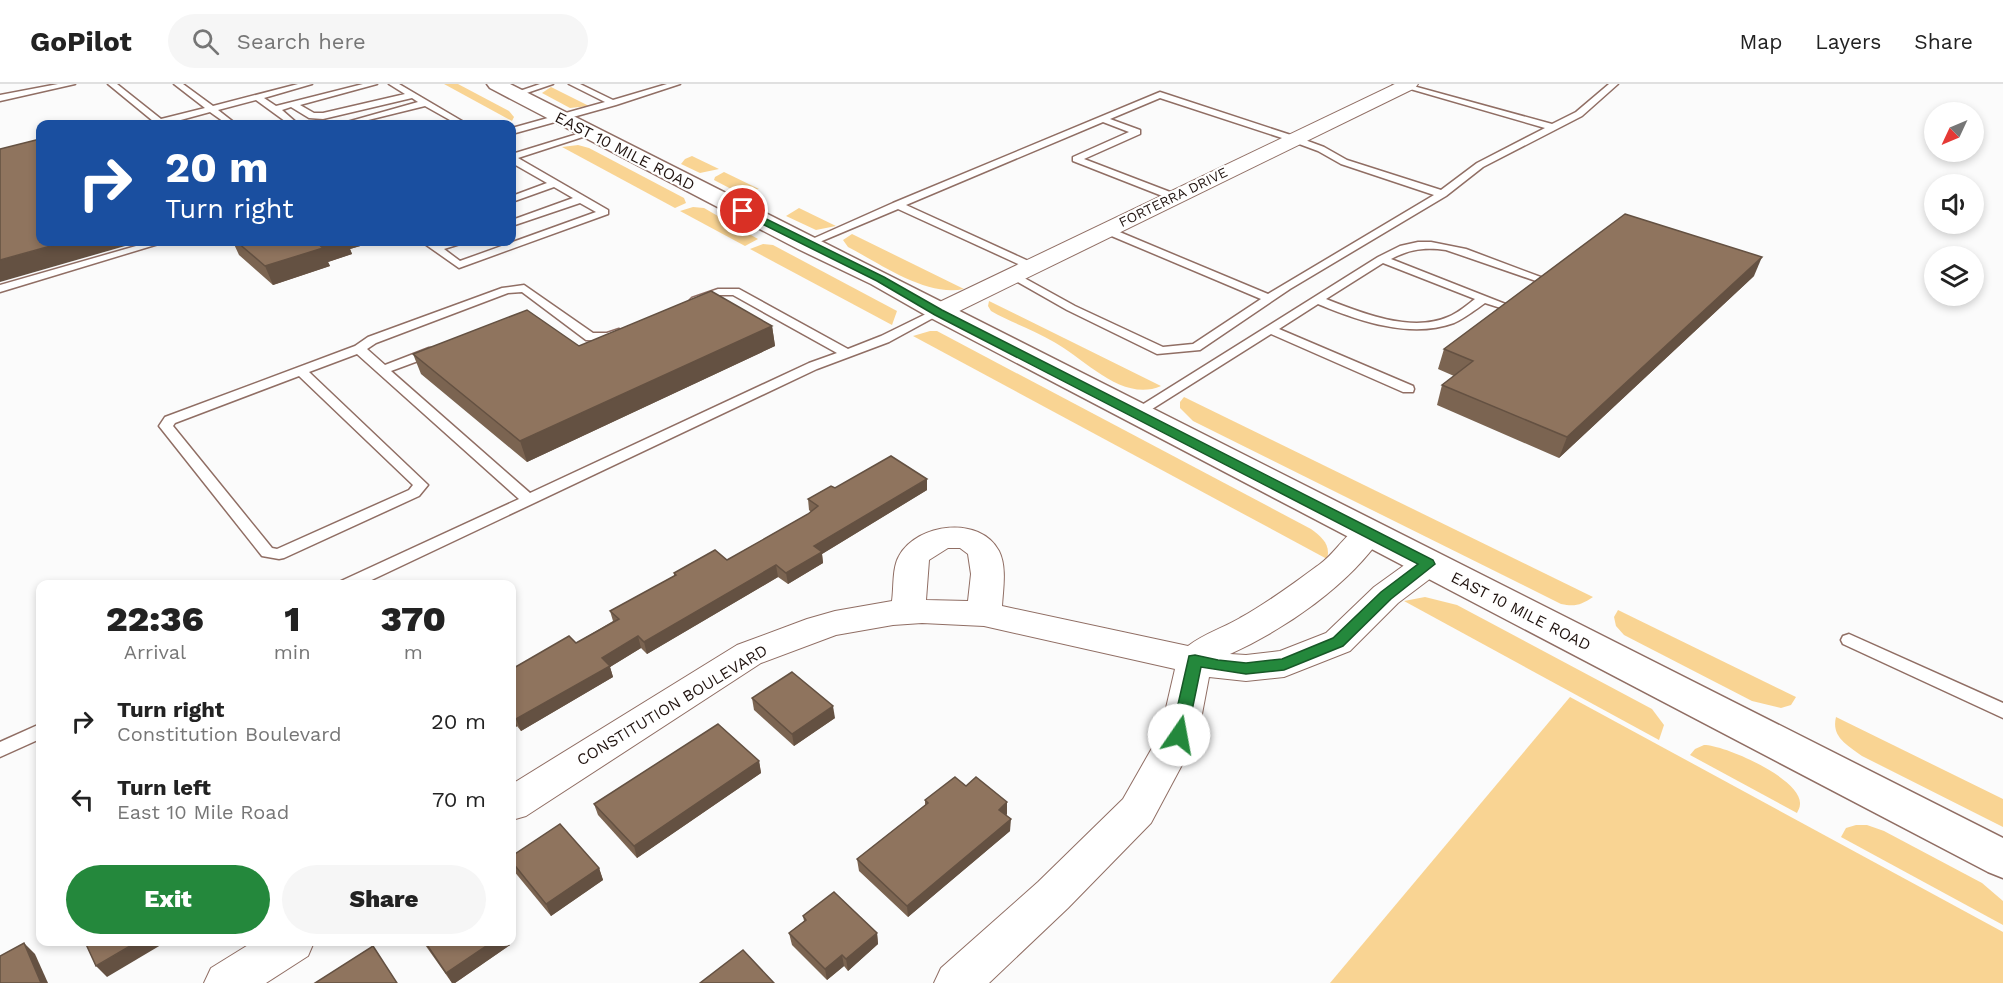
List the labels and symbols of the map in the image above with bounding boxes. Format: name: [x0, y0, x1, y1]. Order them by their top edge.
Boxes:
north arrow: [1924, 102, 1984, 162]
street label: EAST 10 MILE ROAD: [552, 108, 698, 194]
street label: FORTERRA DRIVE: [1116, 164, 1230, 230]
pin: [717, 185, 768, 236]
street label: EAST 10 MILE ROAD: [1448, 568, 1594, 654]
street label: CONSTITUTION BOULEVARD: [573, 640, 771, 770]
position arrow: [1147, 703, 1211, 767]

